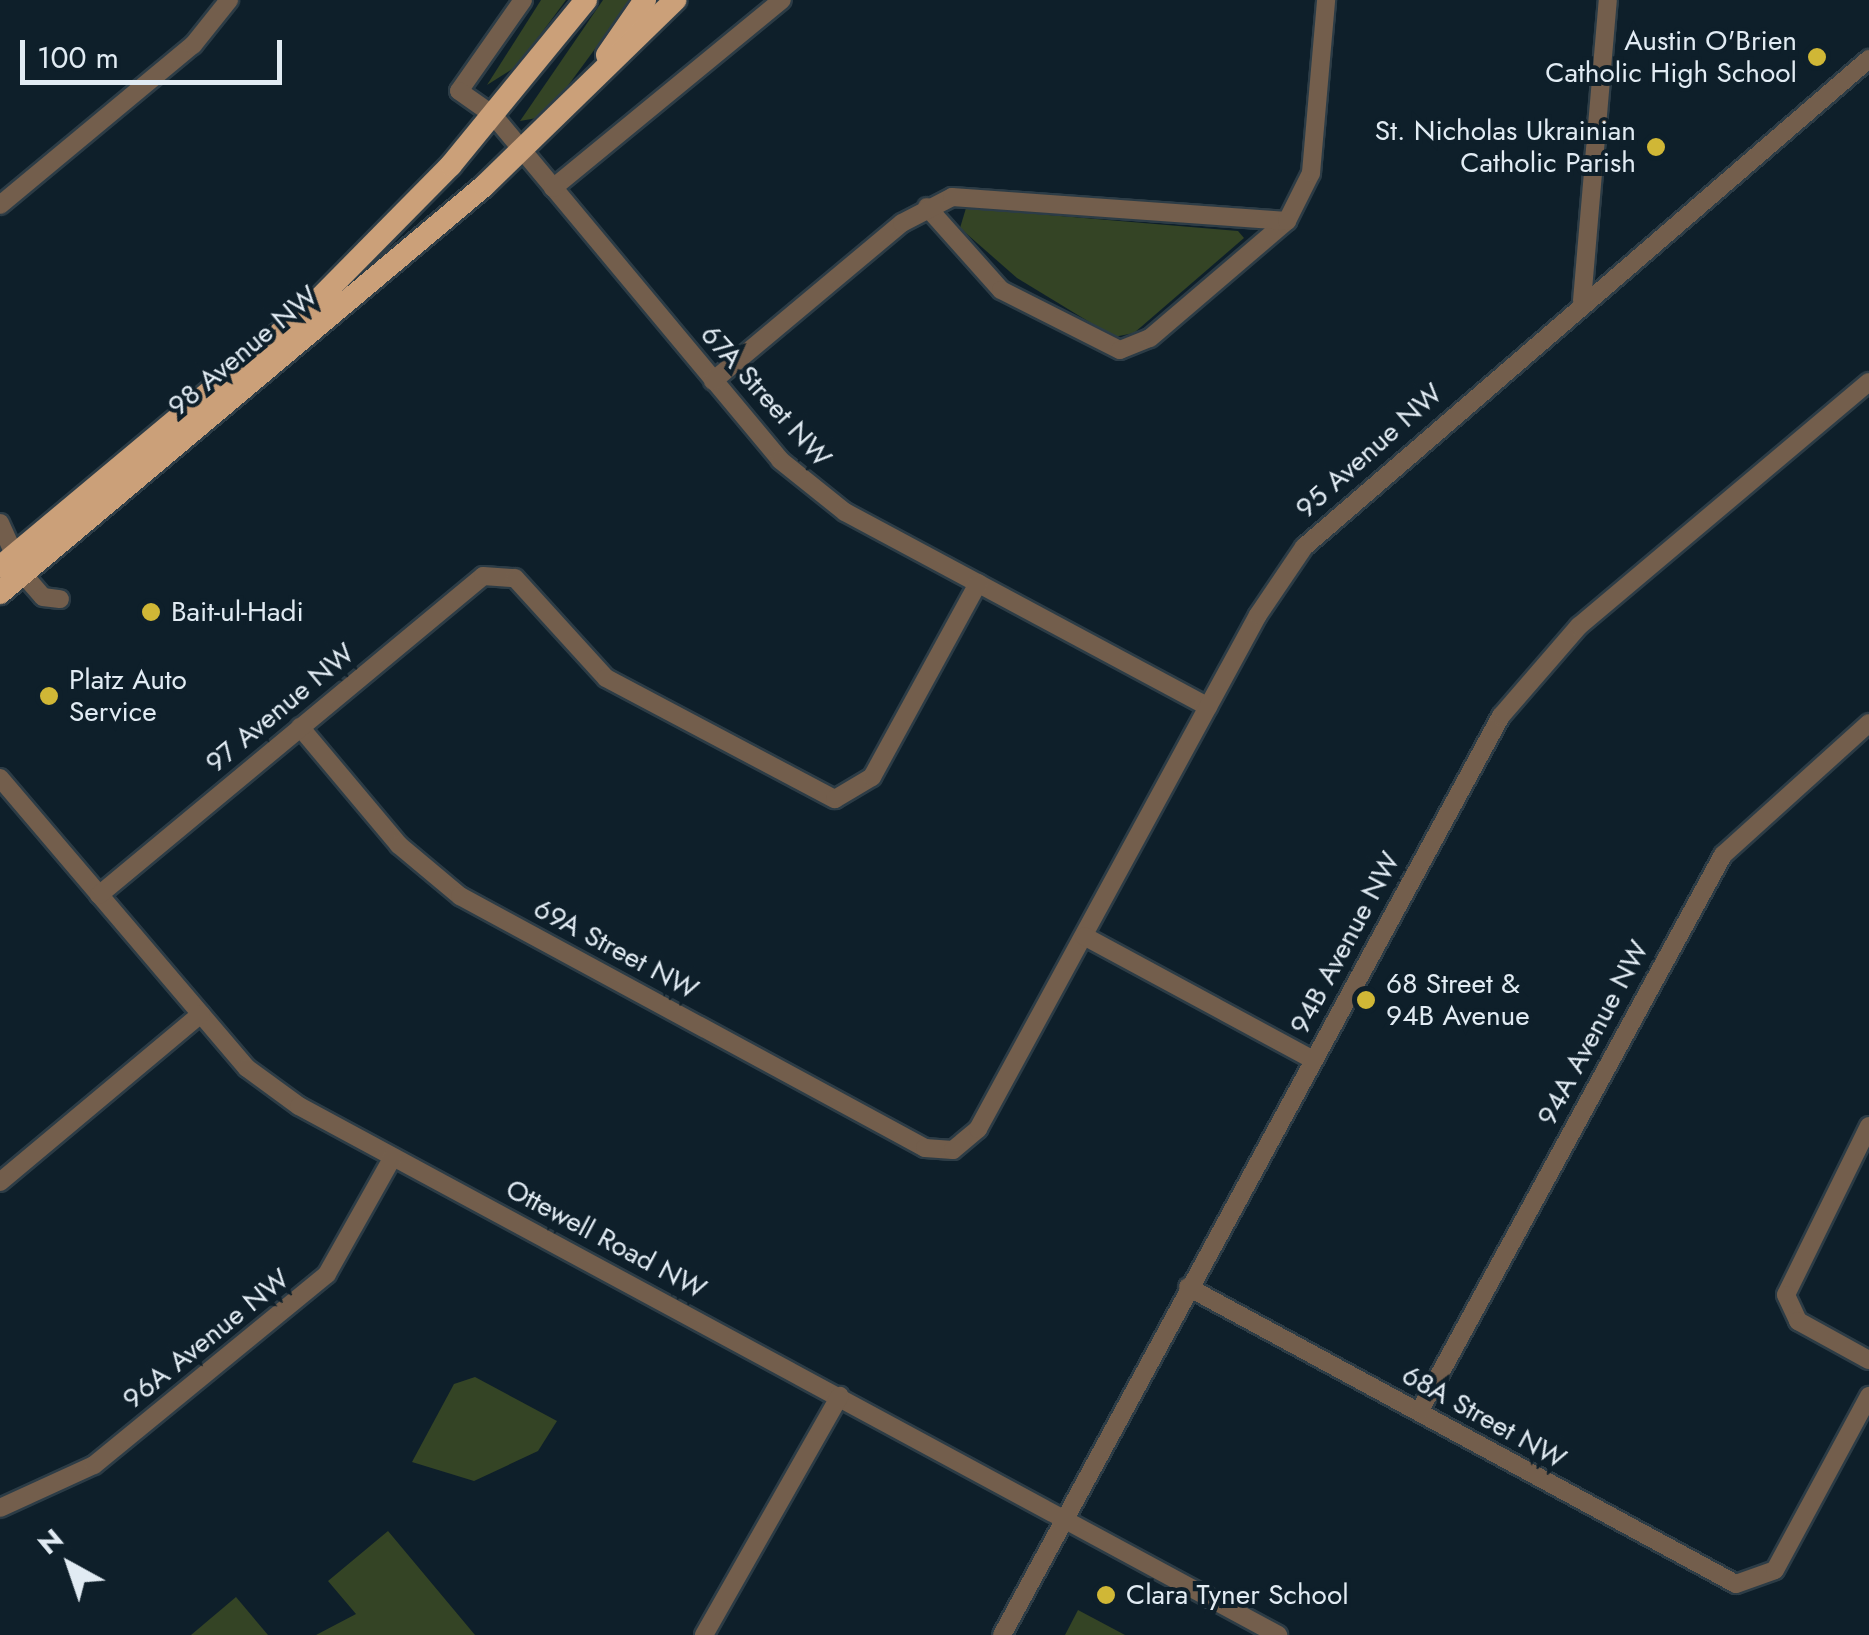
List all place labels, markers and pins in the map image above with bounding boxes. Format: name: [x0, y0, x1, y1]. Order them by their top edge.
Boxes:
place label: Austin O'Brien Catholic High School: [1545, 24, 1797, 90]
marker: Austin O'Brien Catholic High School: [1806, 46, 1828, 68]
place label: St. Nicholas Ukrainian Catholic Parish: [1375, 114, 1636, 180]
marker: St. Nicholas Ukrainian Catholic Parish: [1645, 136, 1667, 158]
place label: Bait-ul-Hadi: [171, 595, 304, 629]
marker: Bait-ul-Hadi: [140, 601, 162, 623]
place label: Platz Auto Service: [69, 663, 187, 729]
marker: Platz Auto Service: [38, 685, 60, 707]
place label: 68 Street & 94B Avenue: [1386, 967, 1530, 1033]
marker: 68 Street & 94B Avenue: [1355, 989, 1377, 1011]
place label: Clara Tyner School: [1126, 1578, 1349, 1612]
marker: Clara Tyner School: [1095, 1584, 1117, 1606]

